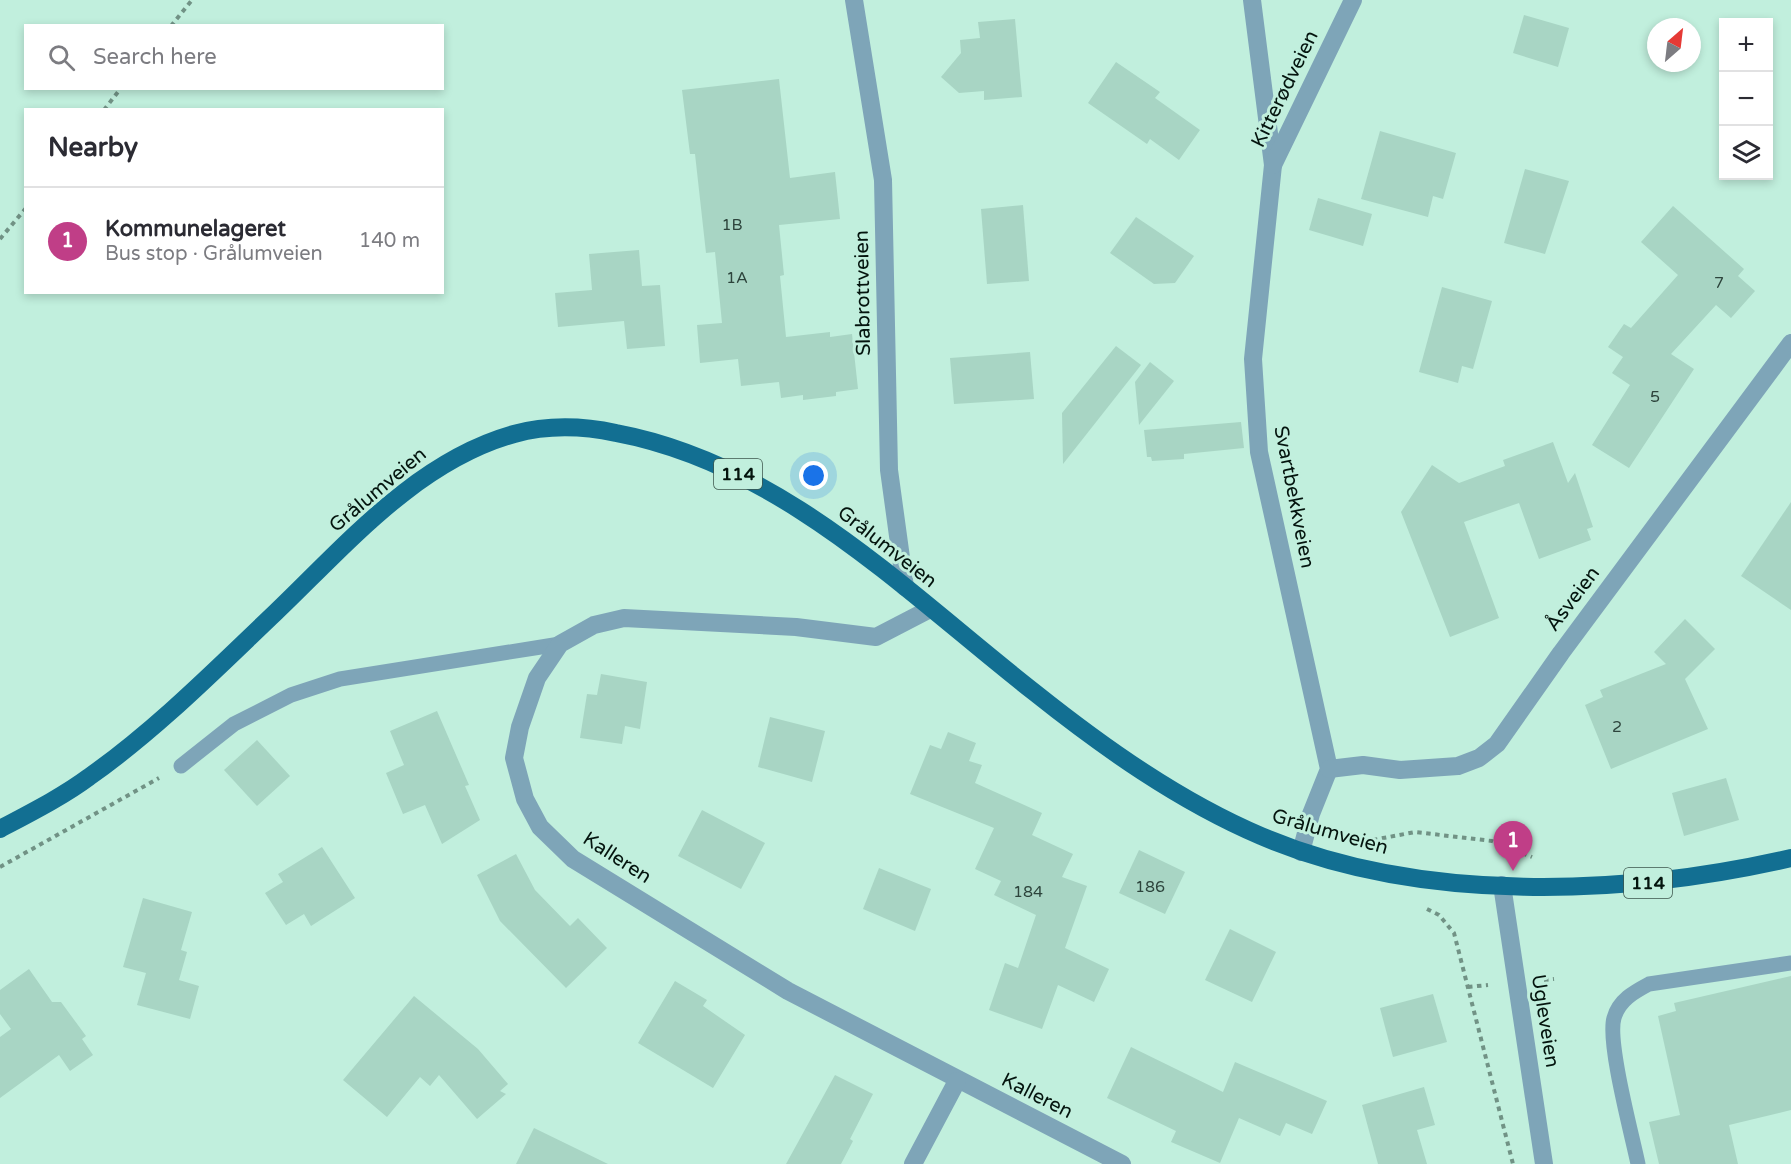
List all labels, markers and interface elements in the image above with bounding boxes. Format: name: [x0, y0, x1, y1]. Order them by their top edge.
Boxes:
north arrow: [1647, 18, 1701, 72]
map controls: [1719, 18, 1773, 180]
button: +: [1719, 18, 1773, 72]
search box: [24, 24, 444, 90]
street label: Kitterødveien: [1246, 27, 1324, 151]
icon: search: [45, 41, 78, 74]
text: Search here: [93, 44, 217, 70]
button: −: [1719, 72, 1773, 126]
button: layers: [1719, 126, 1773, 180]
text: Nearby: [48, 132, 138, 163]
house number: 1B: [721, 215, 743, 235]
text: Kommunelageret: [105, 216, 286, 242]
text: 1: [61, 229, 74, 253]
text: 140 m: [359, 229, 420, 253]
street label: Slabrottveien: [850, 230, 876, 356]
text: Bus stop · Grålumveien: [105, 242, 323, 266]
house number: 1A: [726, 268, 748, 288]
house number: 7: [1714, 273, 1724, 293]
house number: 5: [1650, 387, 1660, 407]
street label: Svartbekkveien: [1268, 424, 1320, 570]
street label: Grålumveien: [324, 442, 432, 538]
road number: 114: [714, 459, 762, 489]
your location: [799, 461, 828, 490]
street label: Grålumveien: [832, 501, 942, 593]
street label: Åsveien: [1540, 561, 1605, 636]
house number: 2: [1612, 717, 1622, 737]
street label: Grålumveien: [1269, 804, 1391, 860]
pin: 1: [1494, 822, 1532, 871]
street label: Kalleren: [578, 827, 656, 889]
road number: 114: [1624, 868, 1672, 898]
house number: 186: [1135, 877, 1165, 897]
house number: 184: [1013, 882, 1043, 902]
street label: Ugleveien: [1526, 973, 1564, 1069]
street label: Kalleren: [997, 1068, 1077, 1124]

